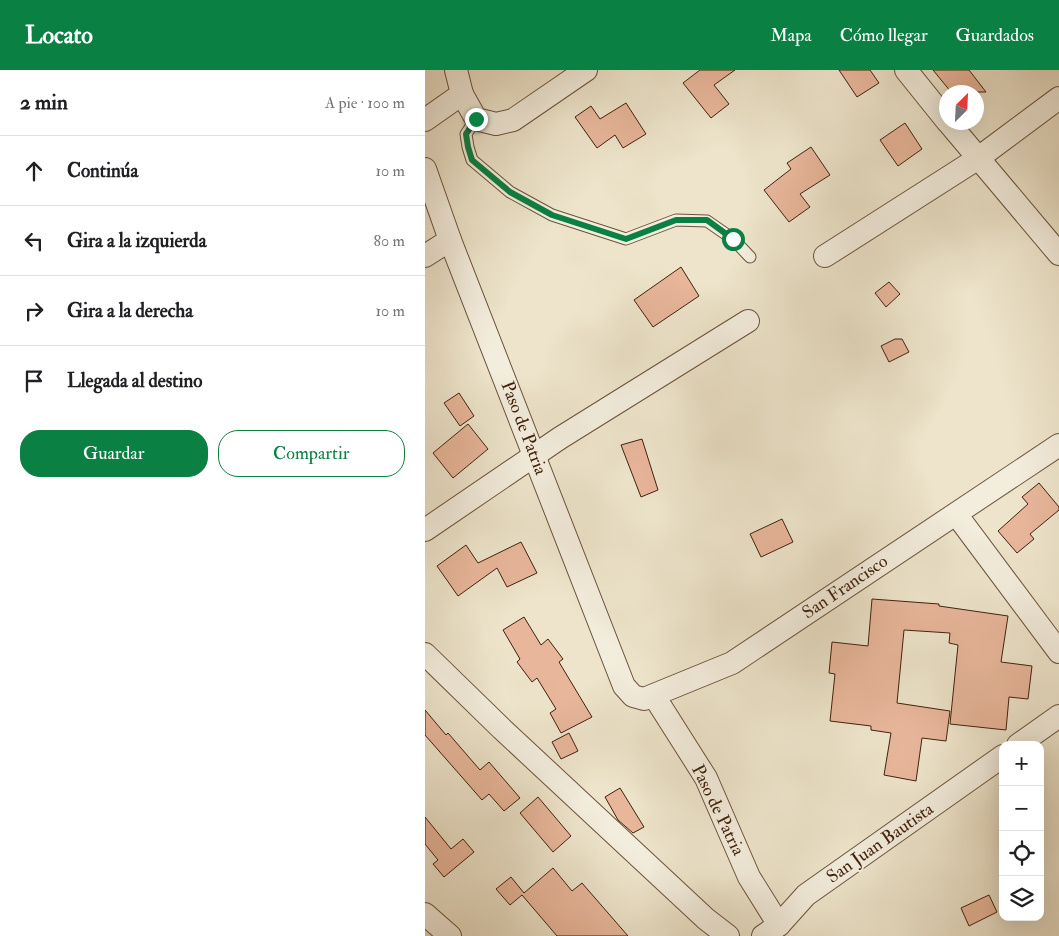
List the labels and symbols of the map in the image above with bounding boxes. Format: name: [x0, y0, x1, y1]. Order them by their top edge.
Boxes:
north arrow: [939, 85, 984, 130]
route end: [465, 108, 488, 131]
route start: [722, 228, 745, 251]
street label: Paso de Patria: [496, 378, 553, 479]
street label: San Francisco: [798, 550, 893, 624]
street label: Paso de Patria: [686, 761, 750, 860]
street label: San Juan Bautista: [822, 797, 939, 888]

